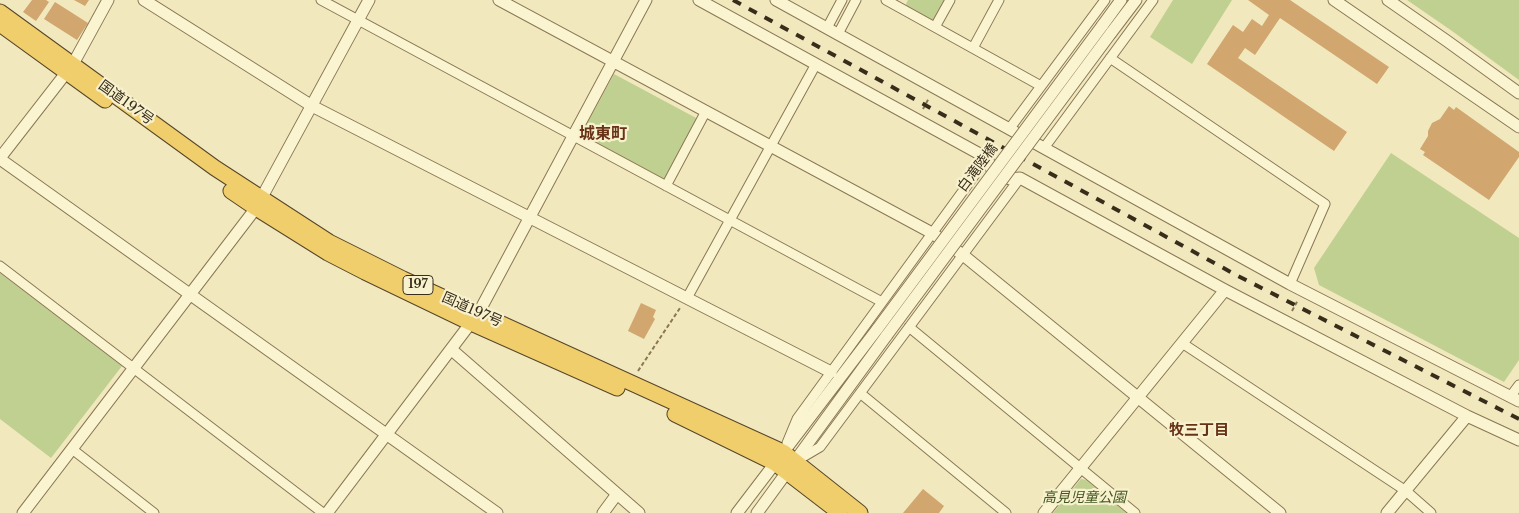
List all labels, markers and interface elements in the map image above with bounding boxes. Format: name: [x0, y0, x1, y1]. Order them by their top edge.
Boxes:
street label: 国道197号: [95, 77, 157, 129]
district label: 城東町: [579, 124, 627, 144]
street label: 白滝陸橋: [954, 141, 1002, 195]
road number: 197: [403, 276, 433, 294]
street label: 国道197号: [439, 289, 505, 331]
district label: 牧三丁目: [1169, 422, 1229, 440]
park label: 高見児童公園: [1042, 490, 1126, 506]

